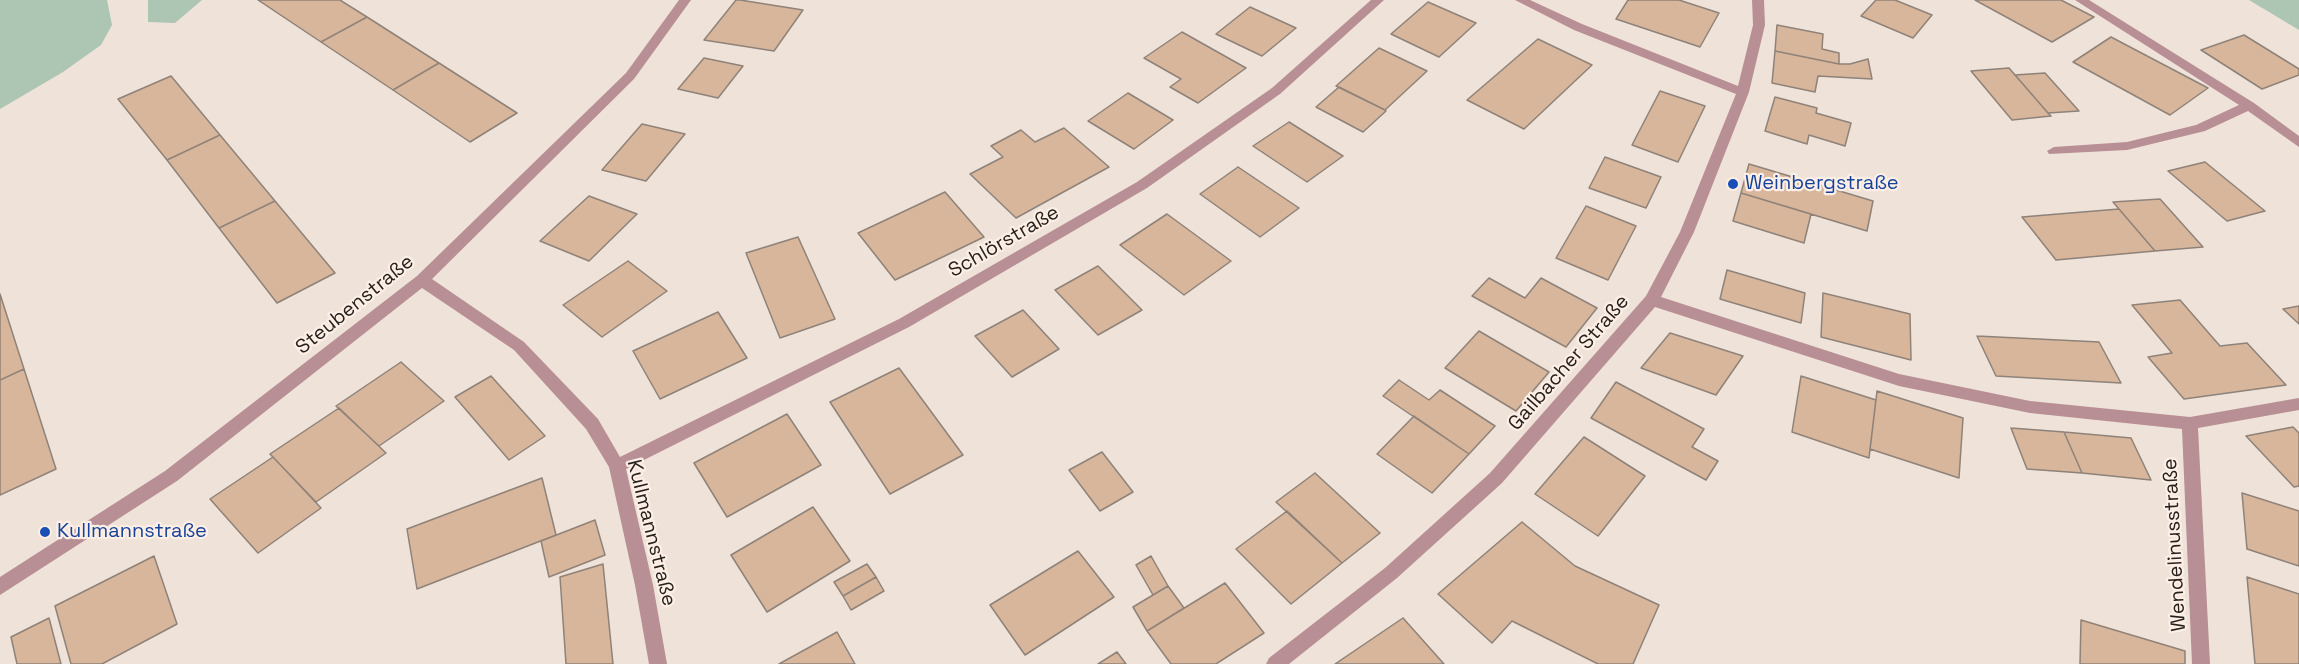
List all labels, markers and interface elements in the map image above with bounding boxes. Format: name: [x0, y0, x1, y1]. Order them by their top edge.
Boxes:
place label: Weinbergstraße: [1745, 172, 1899, 196]
marker: Weinbergstraße: [1726, 177, 1740, 191]
street label: Schlörstraße: [944, 201, 1064, 283]
street label: Steubenstraße: [291, 250, 419, 360]
street label: Gailbacher Straße: [1504, 290, 1634, 436]
street label: Kullmannstraße: [621, 457, 681, 609]
street label: Wendelinusstraße: [2158, 458, 2192, 632]
place label: Kullmannstraße: [57, 520, 207, 544]
marker: Kullmannstraße: [38, 525, 52, 539]

